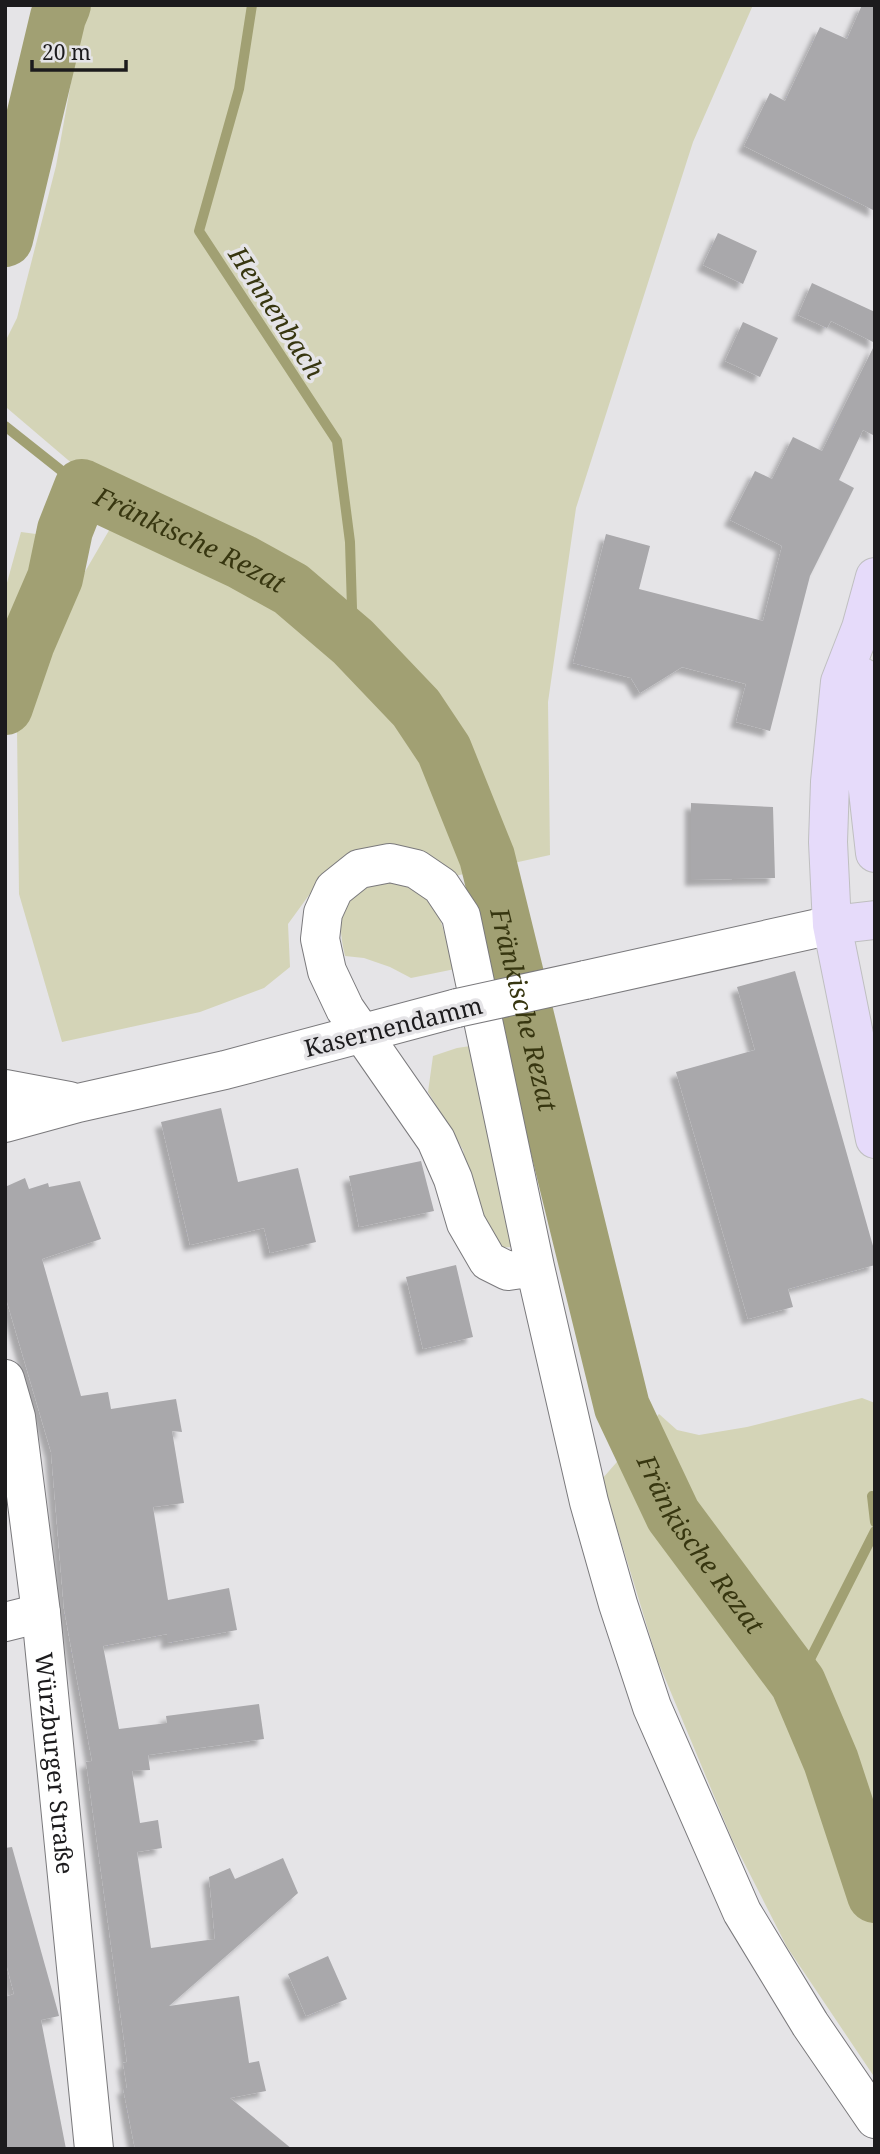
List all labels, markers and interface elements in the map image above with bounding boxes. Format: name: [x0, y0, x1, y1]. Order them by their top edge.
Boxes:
scale bar: [32, 28, 126, 72]
text: 20 m: [42, 38, 91, 66]
water label: Hennenbach: [220, 238, 333, 385]
water label: Fränkische Rezat: [88, 477, 293, 601]
water label: Fränkische Rezat: [482, 903, 567, 1115]
street label: Kasernendamm: [300, 988, 486, 1064]
water label: Fränkische Rezat: [629, 1448, 773, 1641]
street label: Würzburger Straße: [28, 1651, 83, 1876]

